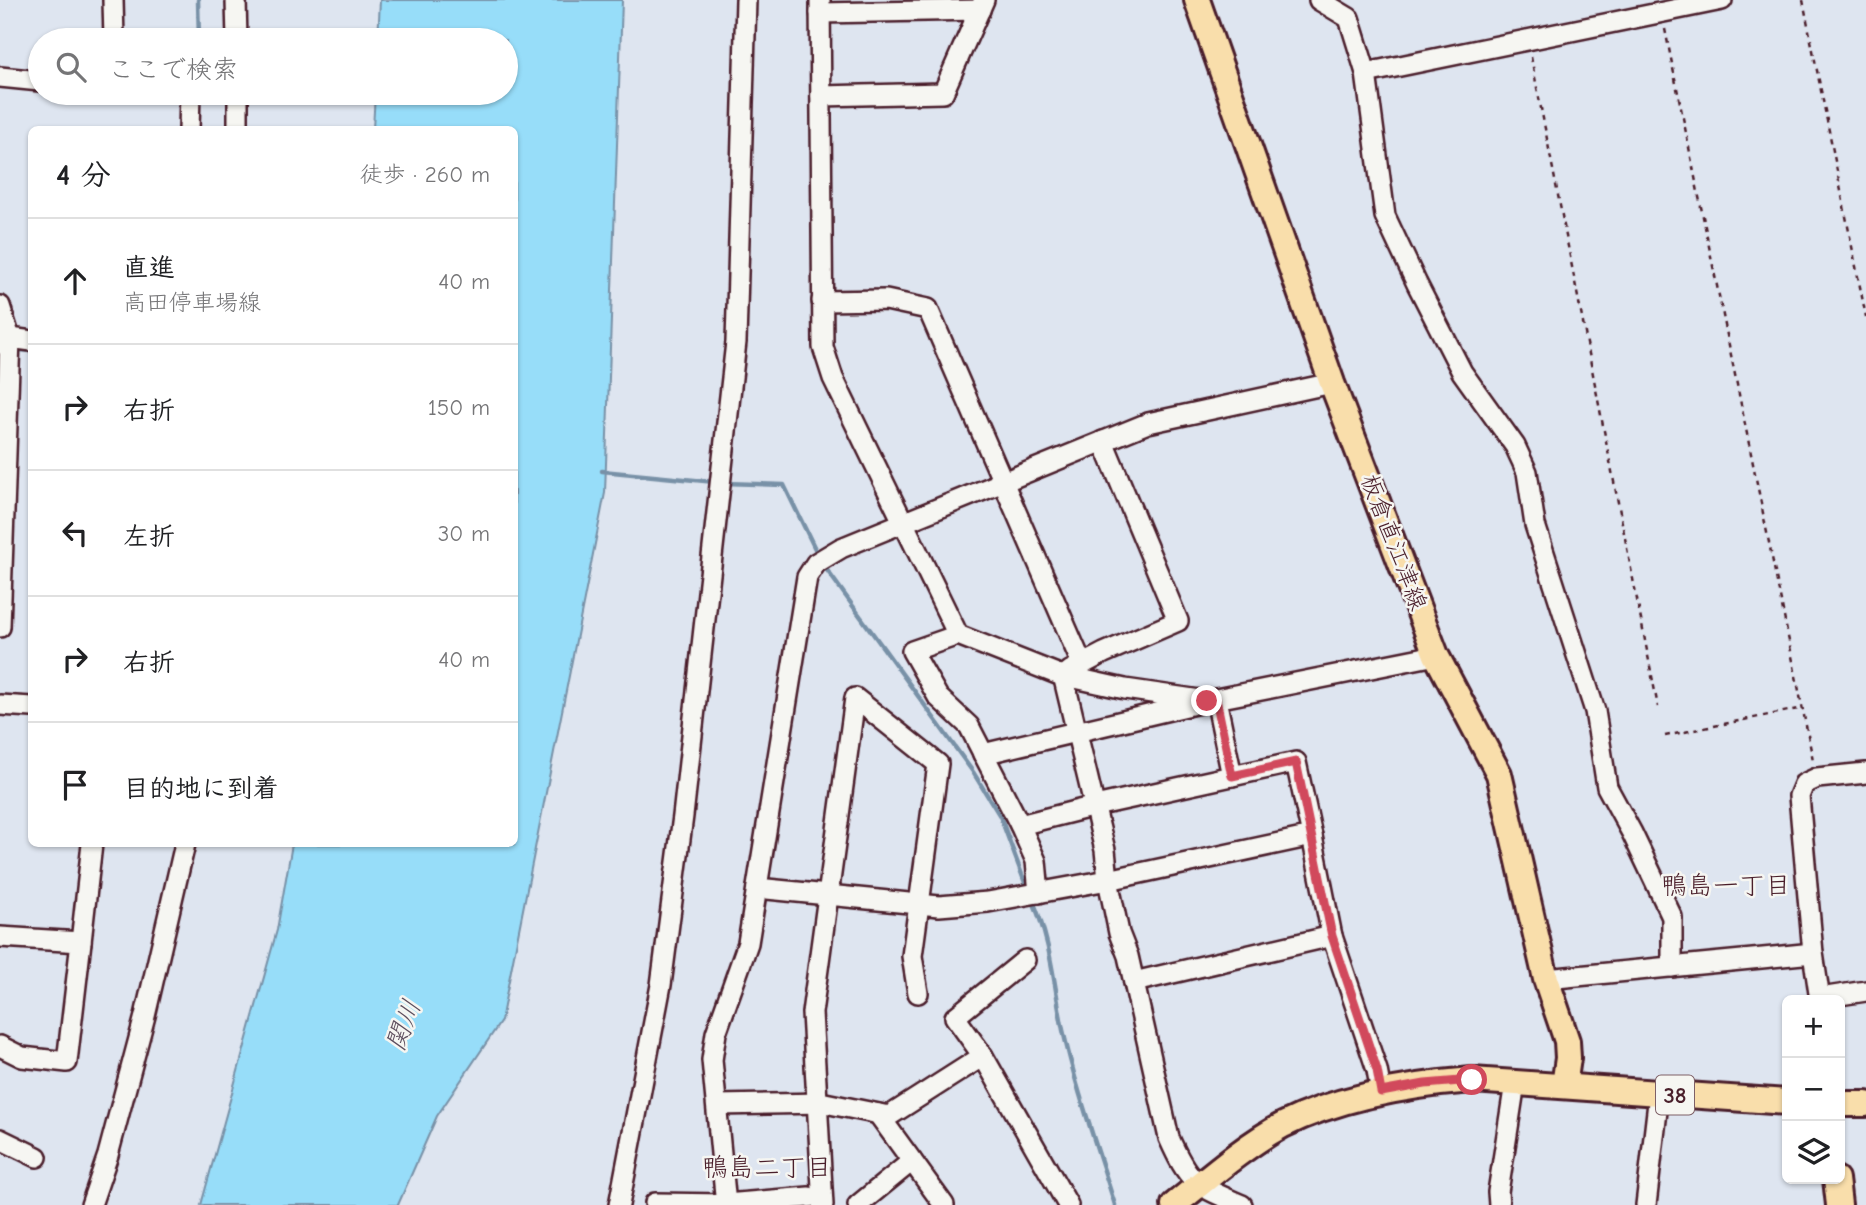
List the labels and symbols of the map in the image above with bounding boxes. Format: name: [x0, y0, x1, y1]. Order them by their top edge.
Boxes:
street label: 板倉直江津線: [1355, 470, 1433, 614]
route end: [1191, 685, 1222, 716]
district label: 鴨島一丁目: [1661, 871, 1791, 901]
water label: 関川: [381, 996, 427, 1055]
route start: [1456, 1064, 1487, 1095]
road number: 38: [1656, 1076, 1694, 1114]
district label: 鴨島二丁目: [702, 1153, 832, 1183]

